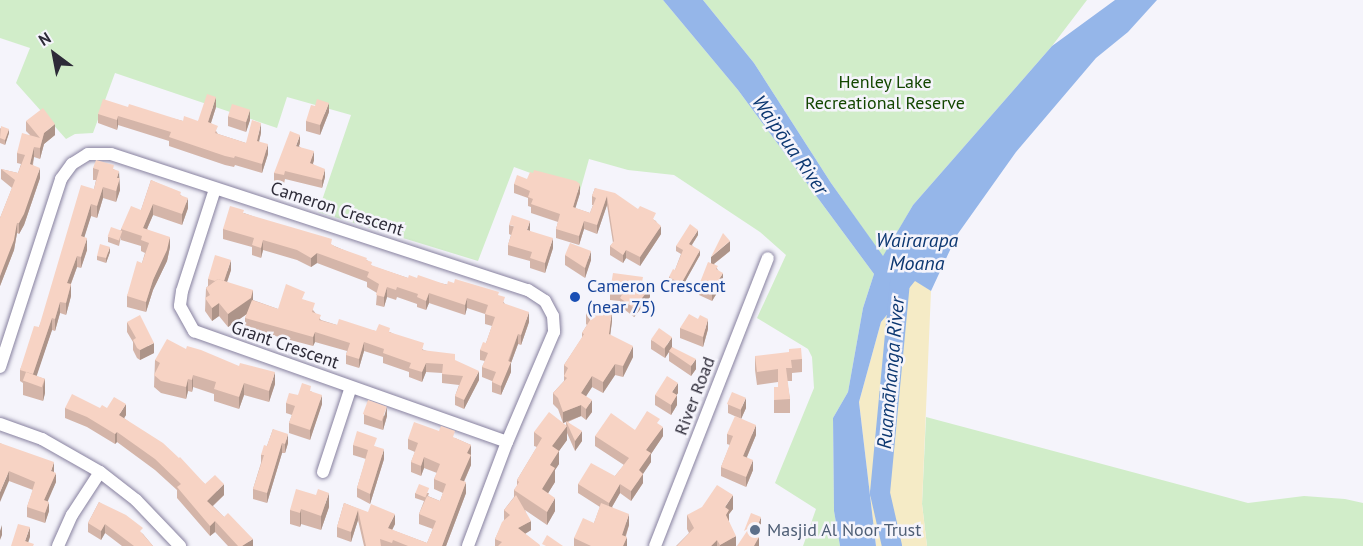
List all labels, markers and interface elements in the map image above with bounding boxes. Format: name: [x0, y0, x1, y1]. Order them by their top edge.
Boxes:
north arrow: [24, 24, 84, 84]
text: N: [35, 27, 54, 50]
park label: Henley Lake Recreational Reserve: [805, 72, 965, 115]
water label: Waipōua River: [747, 91, 833, 199]
street label: Cameron Crescent: [268, 177, 406, 241]
water label: Wairarapa Moana: [876, 229, 958, 276]
place label: Cameron Crescent (near 75): [587, 276, 726, 318]
marker: Cameron Crescent (near 75): [568, 290, 582, 304]
water label: Ruamāhanga River: [872, 296, 910, 450]
street label: Grant Crescent: [228, 316, 342, 374]
street label: River Road: [670, 354, 720, 438]
place label: Masjid Al Noor Trust: [767, 519, 922, 541]
marker: Masjid Al Noor Trust: [748, 523, 762, 537]

